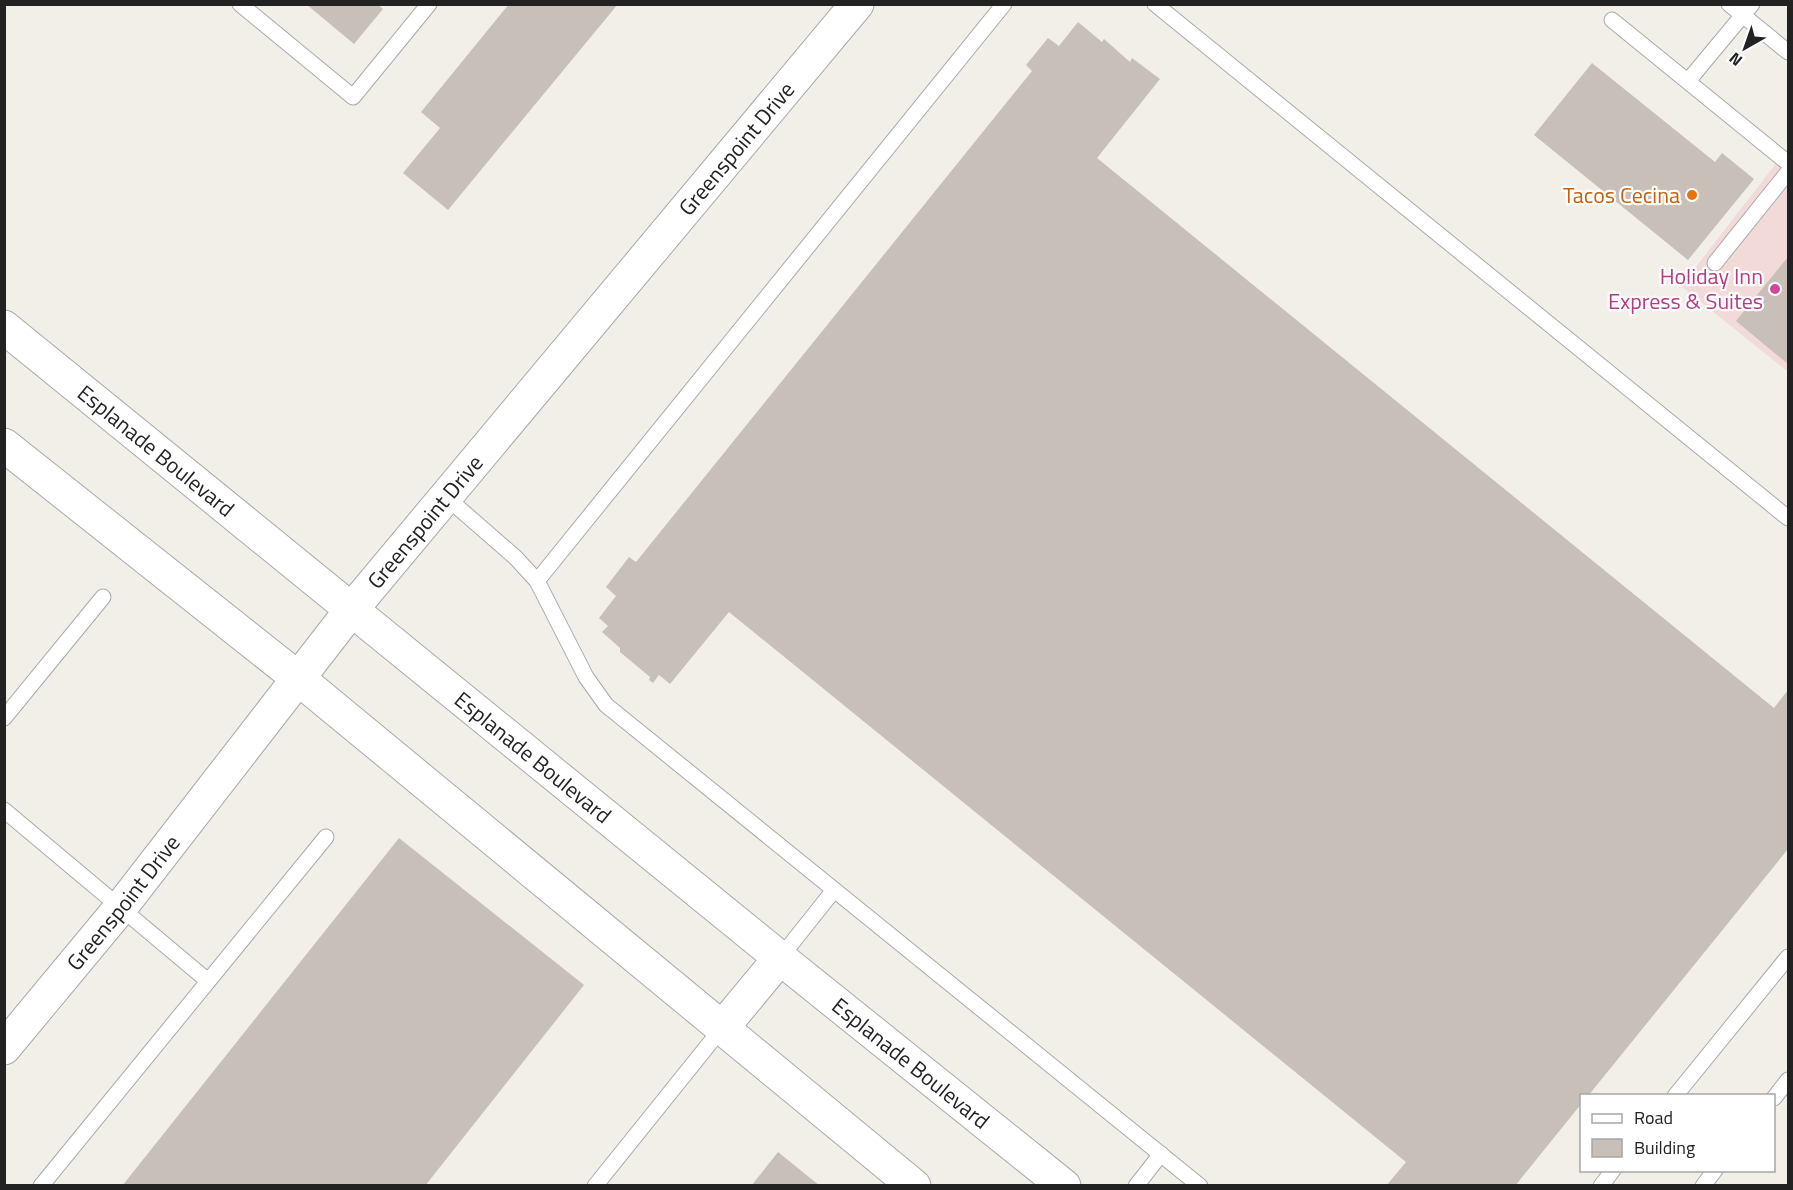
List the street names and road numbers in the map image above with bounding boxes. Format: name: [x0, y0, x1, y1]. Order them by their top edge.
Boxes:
street label: Greenspoint Drive: [670, 74, 803, 223]
street label: Esplanade Boulevard: [70, 376, 242, 525]
street label: Greenspoint Drive: [359, 447, 491, 596]
street label: Esplanade Boulevard: [447, 683, 619, 832]
street label: Greenspoint Drive: [58, 827, 188, 978]
street label: Esplanade Boulevard: [825, 989, 997, 1137]

